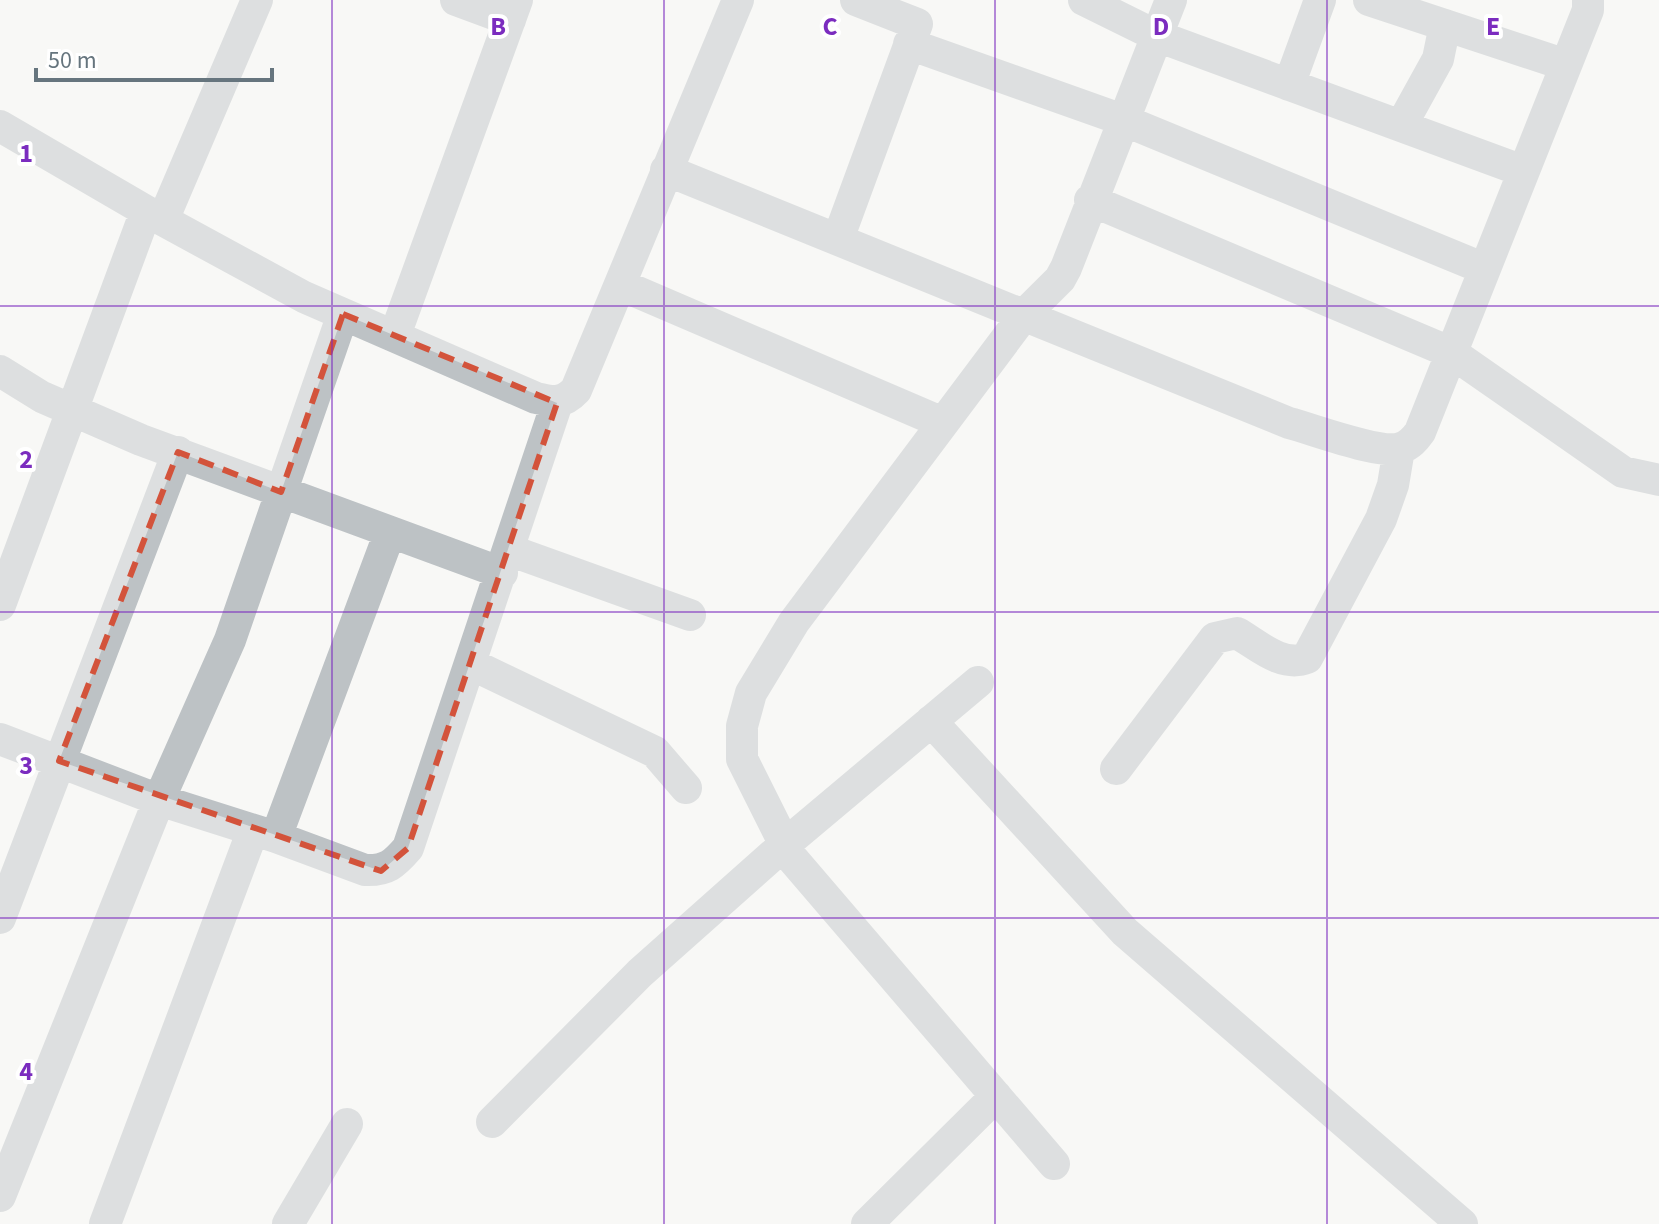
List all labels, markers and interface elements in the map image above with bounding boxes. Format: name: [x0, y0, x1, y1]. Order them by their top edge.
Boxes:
text: B: [490, 8, 506, 45]
text: C: [822, 8, 838, 45]
text: D: [1153, 8, 1169, 45]
text: E: [1486, 8, 1500, 45]
scale bar: [36, 32, 272, 82]
text: 50 m: [48, 43, 97, 78]
text: 1: [19, 135, 33, 172]
text: 2: [19, 441, 33, 478]
text: 3: [19, 747, 33, 784]
text: 4: [19, 1053, 33, 1090]

